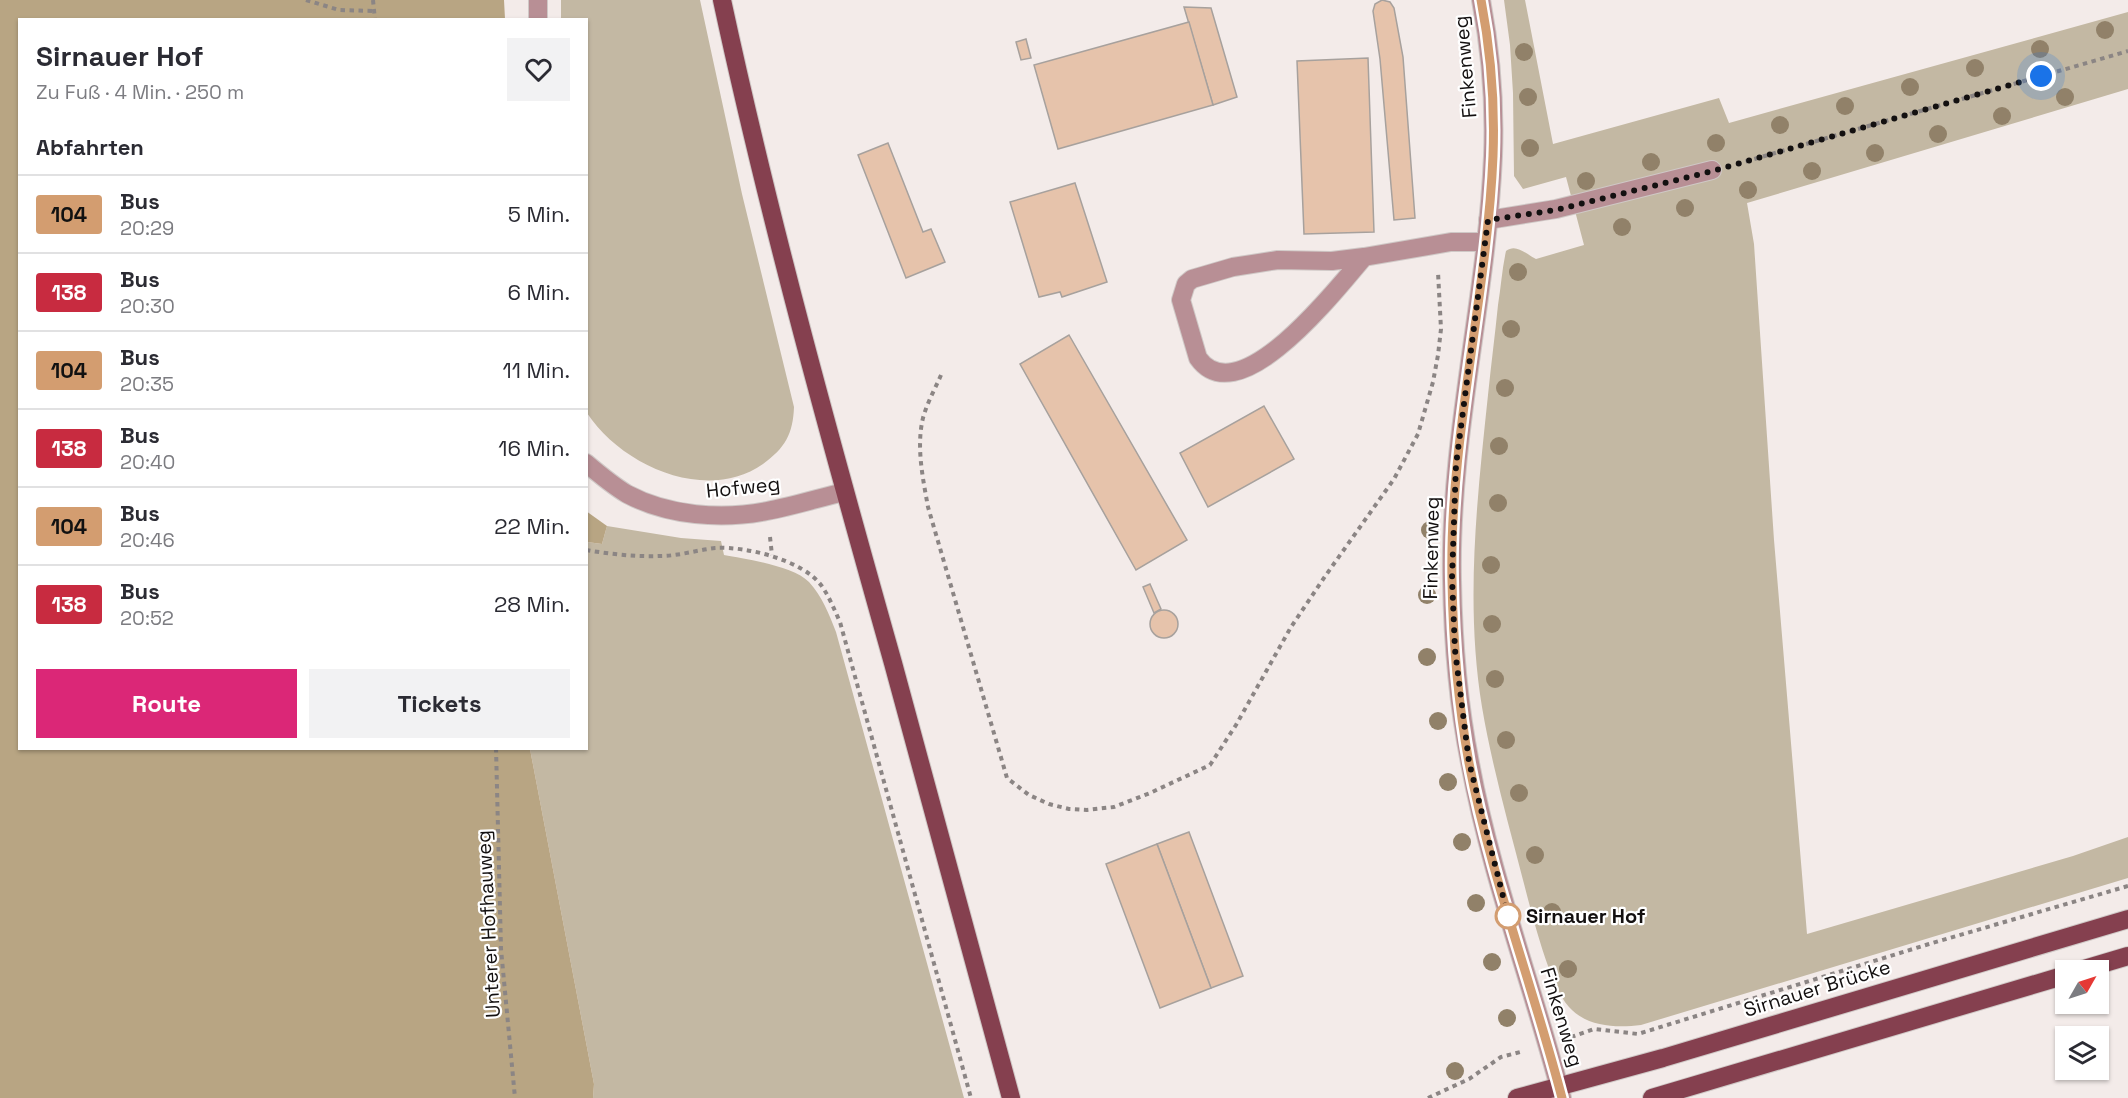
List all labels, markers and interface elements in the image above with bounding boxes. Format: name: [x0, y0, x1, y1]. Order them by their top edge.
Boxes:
street label: Finkenweg: [1448, 15, 1482, 119]
text: Sirnauer Hof: [36, 38, 203, 74]
button: heart: [507, 38, 570, 101]
your location: [2026, 61, 2056, 91]
text: Zu Fuß · 4 Min. · 250 m: [36, 79, 244, 105]
text: Abfahrten: [36, 133, 144, 161]
text: Bus: [120, 187, 160, 215]
text: 5 Min.: [508, 200, 570, 228]
text: 104: [51, 201, 87, 228]
text: 20:29: [120, 215, 174, 241]
text: Bus: [120, 265, 160, 293]
text: 6 Min.: [507, 278, 570, 306]
text: 138: [52, 279, 86, 306]
text: 20:30: [120, 293, 175, 319]
text: Bus: [120, 343, 160, 371]
text: 11 Min.: [502, 356, 570, 384]
text: 104: [51, 357, 87, 384]
text: 20:35: [120, 371, 174, 397]
text: Bus: [120, 421, 160, 449]
text: 16 Min.: [498, 434, 570, 462]
text: 138: [52, 435, 86, 462]
text: 20:40: [120, 449, 175, 475]
street label: Hofweg: [705, 470, 781, 504]
street label: Finkenweg: [1417, 496, 1445, 600]
text: Bus: [120, 499, 160, 527]
text: 22 Min.: [494, 512, 570, 540]
text: 104: [51, 513, 87, 540]
text: 20:46: [120, 527, 175, 553]
text: Bus: [120, 577, 160, 605]
text: 28 Min.: [494, 590, 570, 618]
text: 138: [52, 591, 86, 618]
text: 20:52: [120, 605, 174, 631]
button: Route: [36, 669, 297, 738]
button: Tickets: [309, 669, 570, 738]
street label: Unterer Hofhauweg: [470, 830, 506, 1018]
marker: Sirnauer Hof: [1495, 903, 1521, 929]
place label: Sirnauer Hof: [1526, 903, 1646, 929]
street label: Sirnauer Brücke: [1741, 953, 1893, 1023]
north arrow: [2055, 960, 2109, 1014]
map controls: [2055, 960, 2109, 1080]
street label: Finkenweg: [1535, 964, 1589, 1070]
button: layers: [2055, 1026, 2109, 1080]

